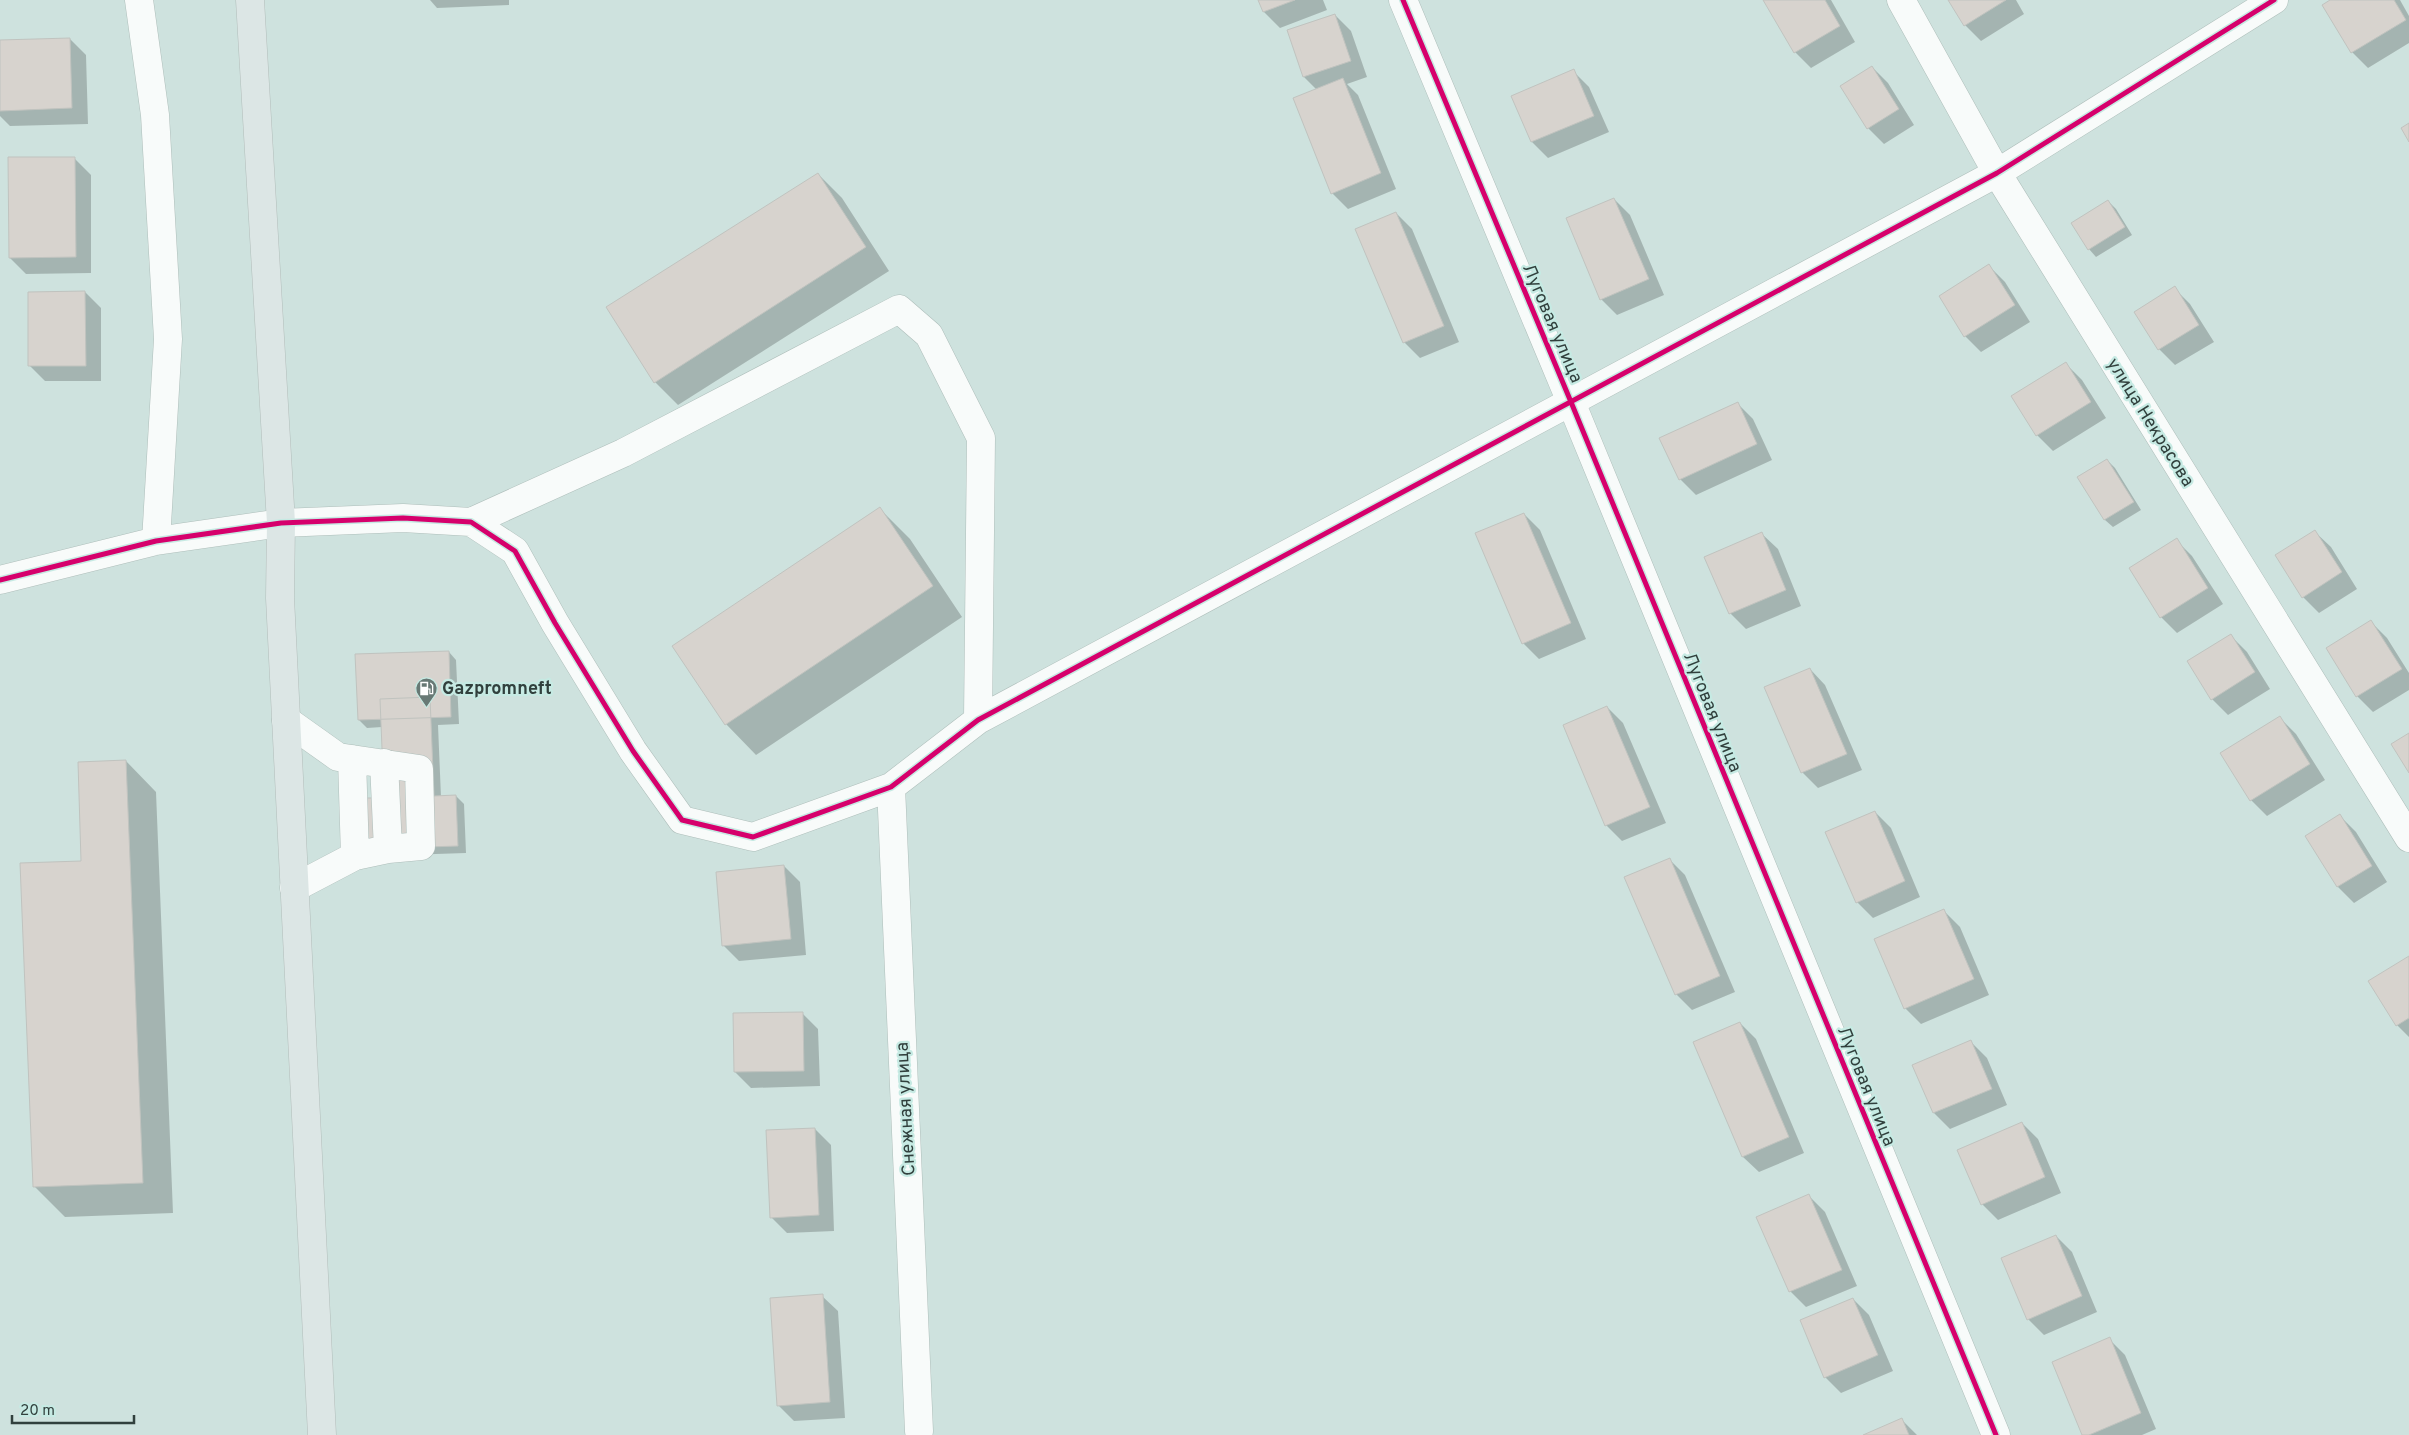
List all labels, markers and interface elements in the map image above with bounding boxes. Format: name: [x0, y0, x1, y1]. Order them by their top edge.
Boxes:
street label: Луговая улица: [1516, 261, 1587, 387]
street label: улица Некрасова: [2101, 354, 2199, 491]
street label: Луговая улица: [1677, 649, 1746, 776]
fuel station icon: Gazpromneft: [414, 676, 438, 707]
place label: Gazpromneft: [442, 678, 552, 701]
street label: Луговая улица: [1831, 1023, 1900, 1150]
street label: Снежная улица: [892, 1042, 921, 1176]
scale bar: [12, 1392, 135, 1424]
text: 20 m: [20, 1402, 55, 1421]

